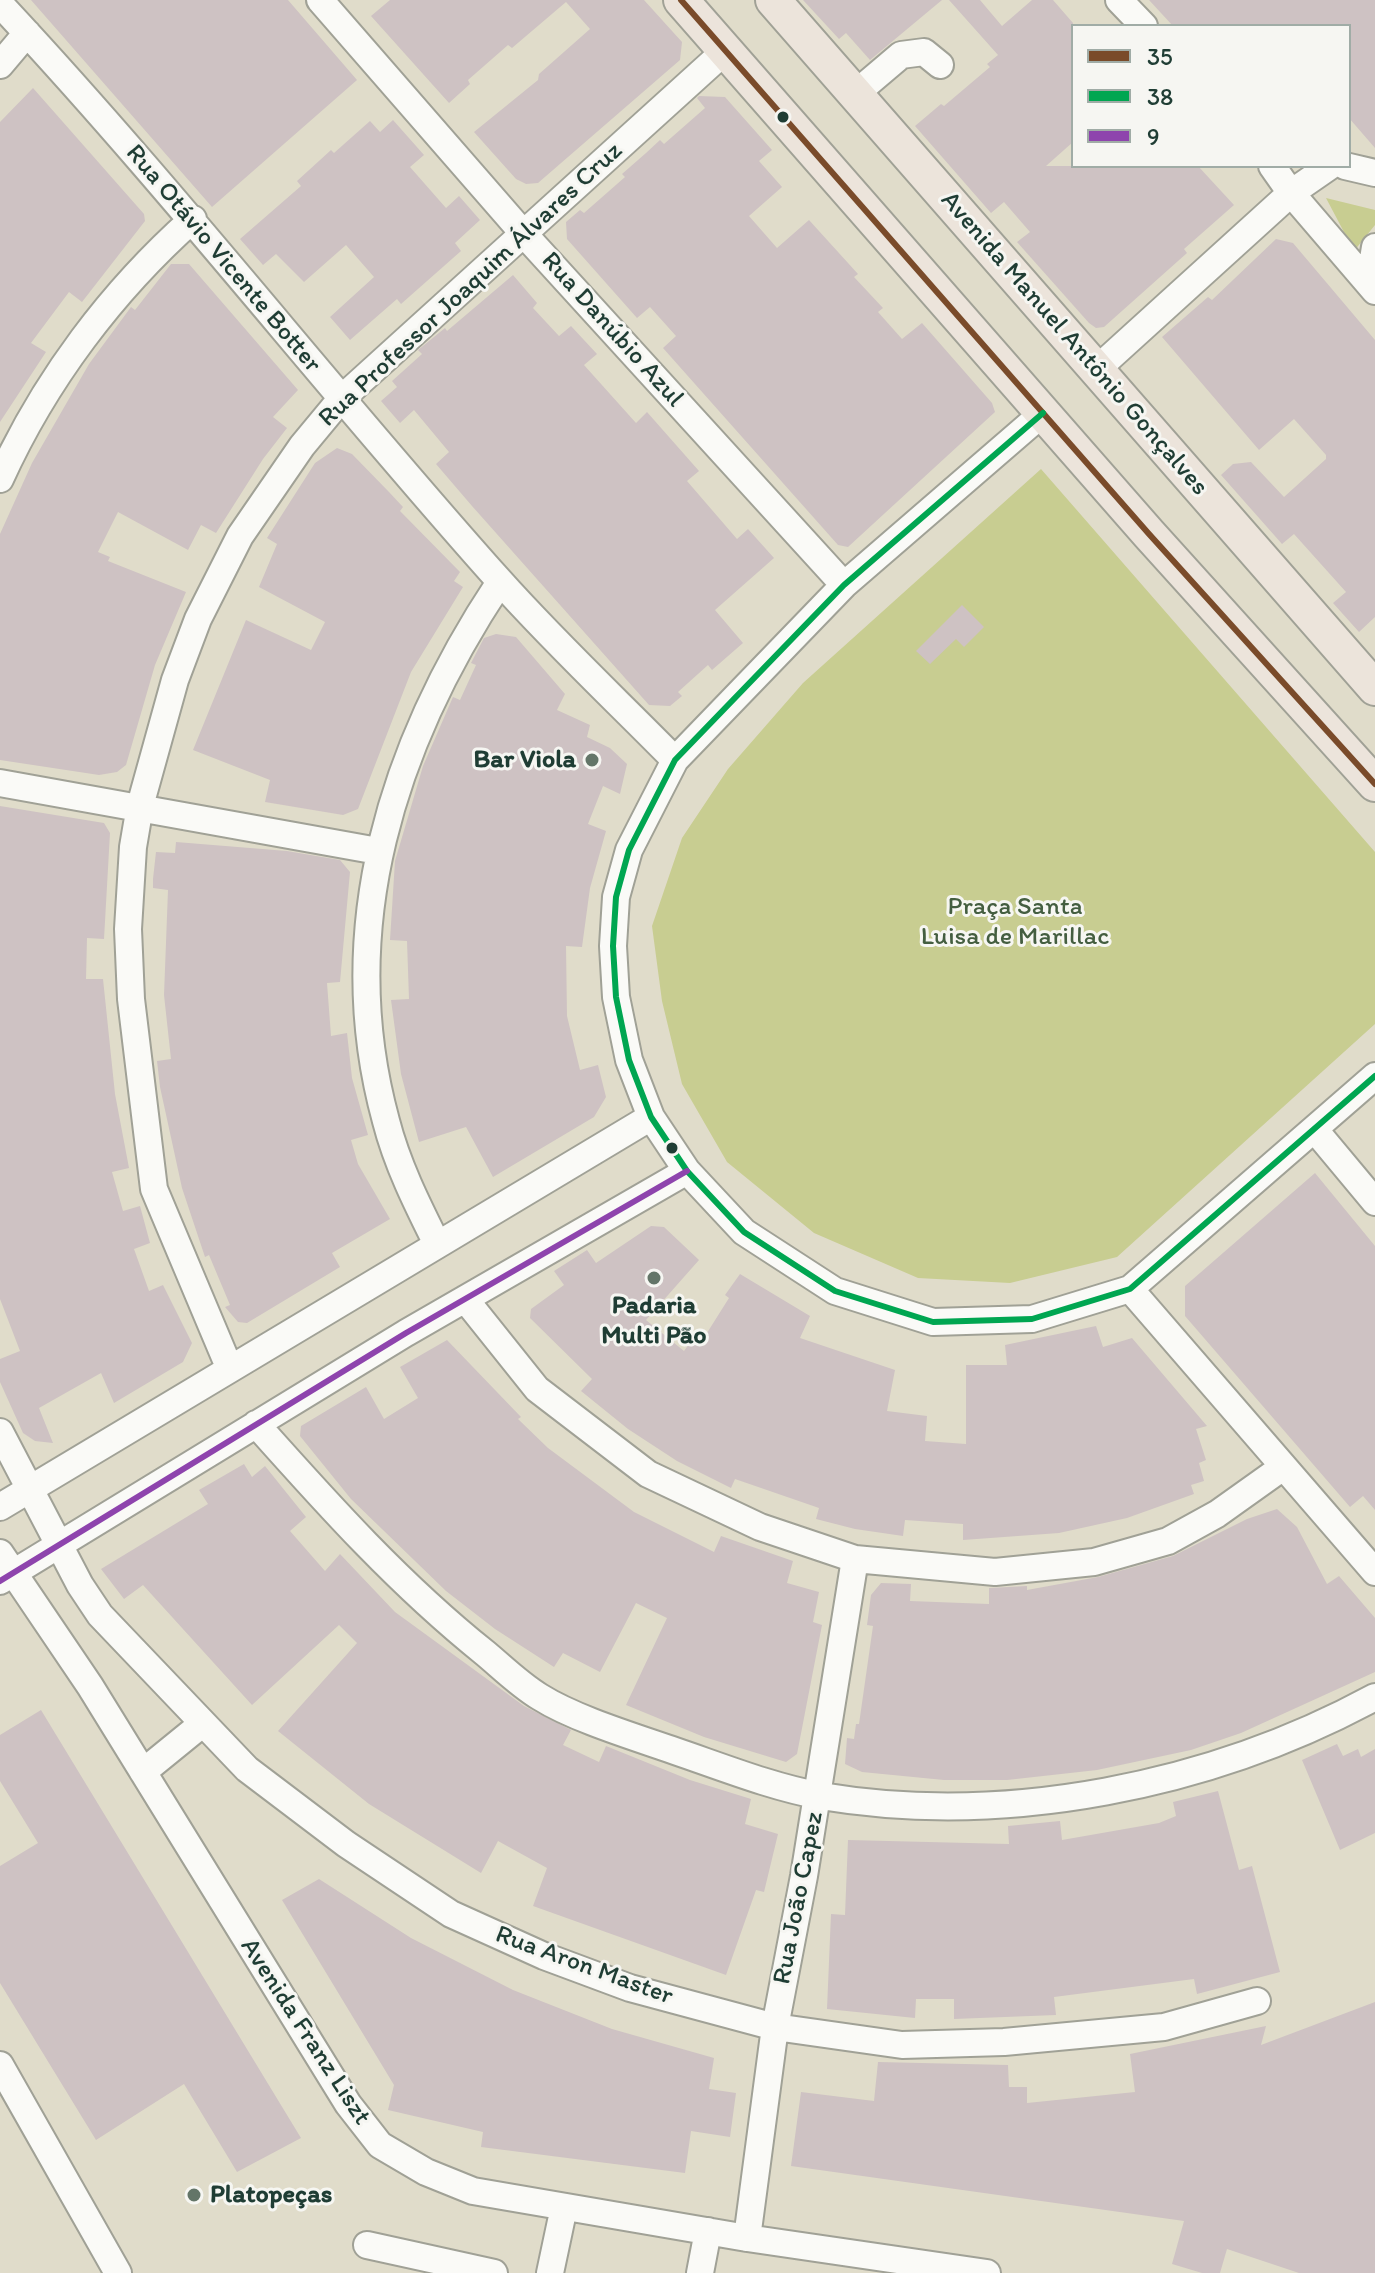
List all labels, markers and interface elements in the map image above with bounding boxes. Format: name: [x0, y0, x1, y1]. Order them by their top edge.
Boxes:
legend: [1071, 24, 1351, 168]
text: 35: [1147, 42, 1173, 71]
text: 38: [1147, 82, 1173, 111]
unlabelled marker: [775, 109, 791, 125]
text: 9: [1147, 122, 1160, 151]
street label: Rua Professor Joaquim Álvares Cruz: [313, 136, 629, 434]
street label: Rua Otávio Vicente Botter: [118, 138, 328, 380]
street label: Avenida Manuel Antônio Gonçalves: [933, 186, 1215, 502]
street label: Rua Danúbio Azul: [534, 246, 690, 414]
place label: Bar Viola: [473, 744, 576, 776]
marker: Bar Viola: [583, 751, 601, 769]
park label: Praça Santa Luisa de Marillac: [921, 891, 1109, 952]
unlabelled marker: [664, 1140, 680, 1156]
marker: Padaria Multi Pão: [645, 1269, 663, 1287]
place label: Padaria Multi Pão: [601, 1290, 707, 1352]
street label: Rua João Capez: [767, 1809, 831, 1987]
street label: Rua Aron Master: [491, 1919, 677, 2013]
street label: Avenida Franz Liszt: [233, 1933, 377, 2131]
place label: Platopeças: [210, 2179, 332, 2211]
marker: Platopeças: [185, 2186, 203, 2204]

